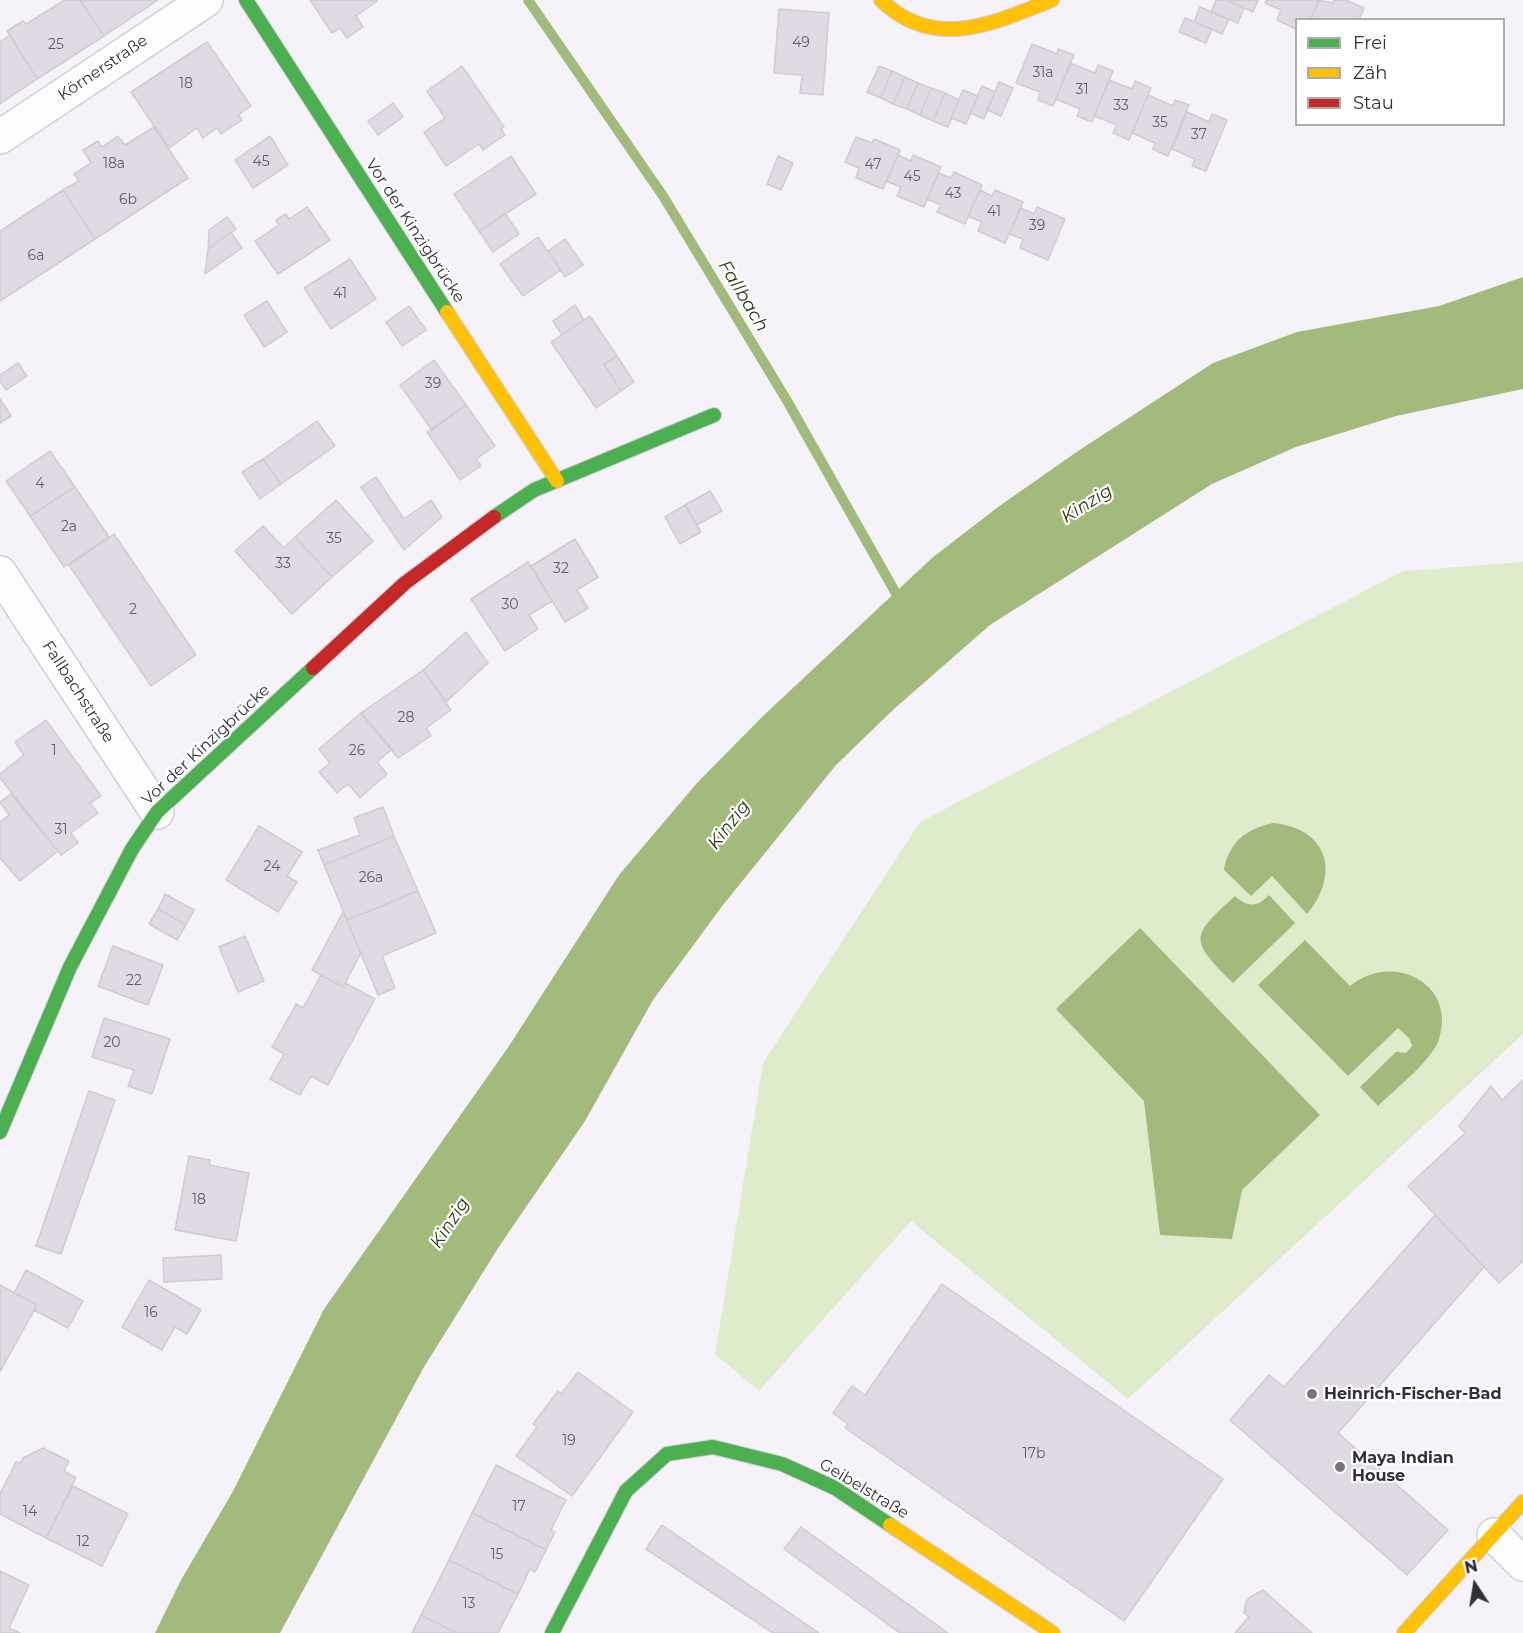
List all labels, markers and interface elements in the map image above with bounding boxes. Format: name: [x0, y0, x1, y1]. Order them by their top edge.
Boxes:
legend: [1295, 18, 1505, 126]
street label: Körnerstraße: [55, 31, 151, 105]
text: Frei: [1353, 32, 1387, 54]
house number: 49: [792, 35, 810, 51]
house number: 25: [48, 37, 64, 53]
text: Zäh: [1353, 62, 1388, 84]
house number: 31a: [1032, 65, 1054, 81]
house number: 18: [179, 76, 193, 92]
house number: 31: [1076, 82, 1088, 98]
text: Stau: [1353, 92, 1394, 114]
house number: 33: [1113, 98, 1129, 114]
house number: 35: [1152, 115, 1168, 131]
house number: 37: [1191, 127, 1207, 143]
house number: 45: [252, 154, 270, 170]
street label: Vor der Kinzigbrücke: [361, 155, 469, 307]
house number: 18a: [103, 156, 125, 172]
house number: 47: [865, 157, 881, 173]
house number: 45: [903, 169, 921, 185]
house number: 43: [945, 186, 961, 202]
house number: 6b: [119, 192, 137, 208]
house number: 41: [987, 204, 1001, 220]
house number: 39: [1029, 218, 1045, 234]
house number: 6a: [28, 248, 44, 264]
water label: Fallbach: [713, 256, 773, 336]
house number: 41: [333, 286, 347, 302]
house number: 39: [425, 376, 441, 392]
house number: 4: [35, 476, 45, 492]
water label: Kinzig: [1057, 480, 1117, 528]
house number: 2a: [61, 519, 77, 535]
house number: 35: [326, 531, 342, 547]
house number: 33: [275, 556, 291, 572]
house number: 32: [553, 561, 569, 577]
house number: 30: [501, 597, 519, 613]
house number: 2: [129, 602, 137, 618]
street label: Fallbachstraße: [38, 637, 118, 747]
street label: Vor der Kinzigbrücke: [138, 681, 274, 809]
house number: 28: [398, 710, 414, 726]
house number: 1: [51, 743, 57, 759]
house number: 26: [349, 743, 365, 759]
water label: Kinzig: [703, 796, 755, 854]
house number: 31: [55, 822, 67, 838]
house number: 24: [264, 859, 280, 875]
house number: 26a: [359, 870, 383, 886]
house number: 22: [126, 973, 142, 989]
house number: 20: [103, 1035, 121, 1051]
house number: 18: [192, 1192, 206, 1208]
water label: Kinzig: [426, 1194, 474, 1252]
house number: 16: [144, 1305, 158, 1321]
place label: Heinrich-Fischer-Bad: [1324, 1384, 1502, 1404]
marker: Heinrich-Fischer-Bad: [1305, 1387, 1319, 1401]
house number: 19: [562, 1433, 576, 1449]
house number: 17b: [1023, 1446, 1045, 1462]
place label: Maya Indian House: [1352, 1448, 1454, 1486]
street label: Geibelstraße: [816, 1455, 912, 1523]
marker: Maya Indian House: [1333, 1460, 1347, 1474]
house number: 17: [512, 1499, 526, 1515]
house number: 14: [23, 1504, 37, 1520]
house number: 12: [76, 1534, 90, 1550]
house number: 15: [491, 1547, 503, 1563]
north arrow: [1445, 1555, 1505, 1615]
text: N: [1463, 1556, 1479, 1578]
house number: 13: [463, 1596, 475, 1612]

